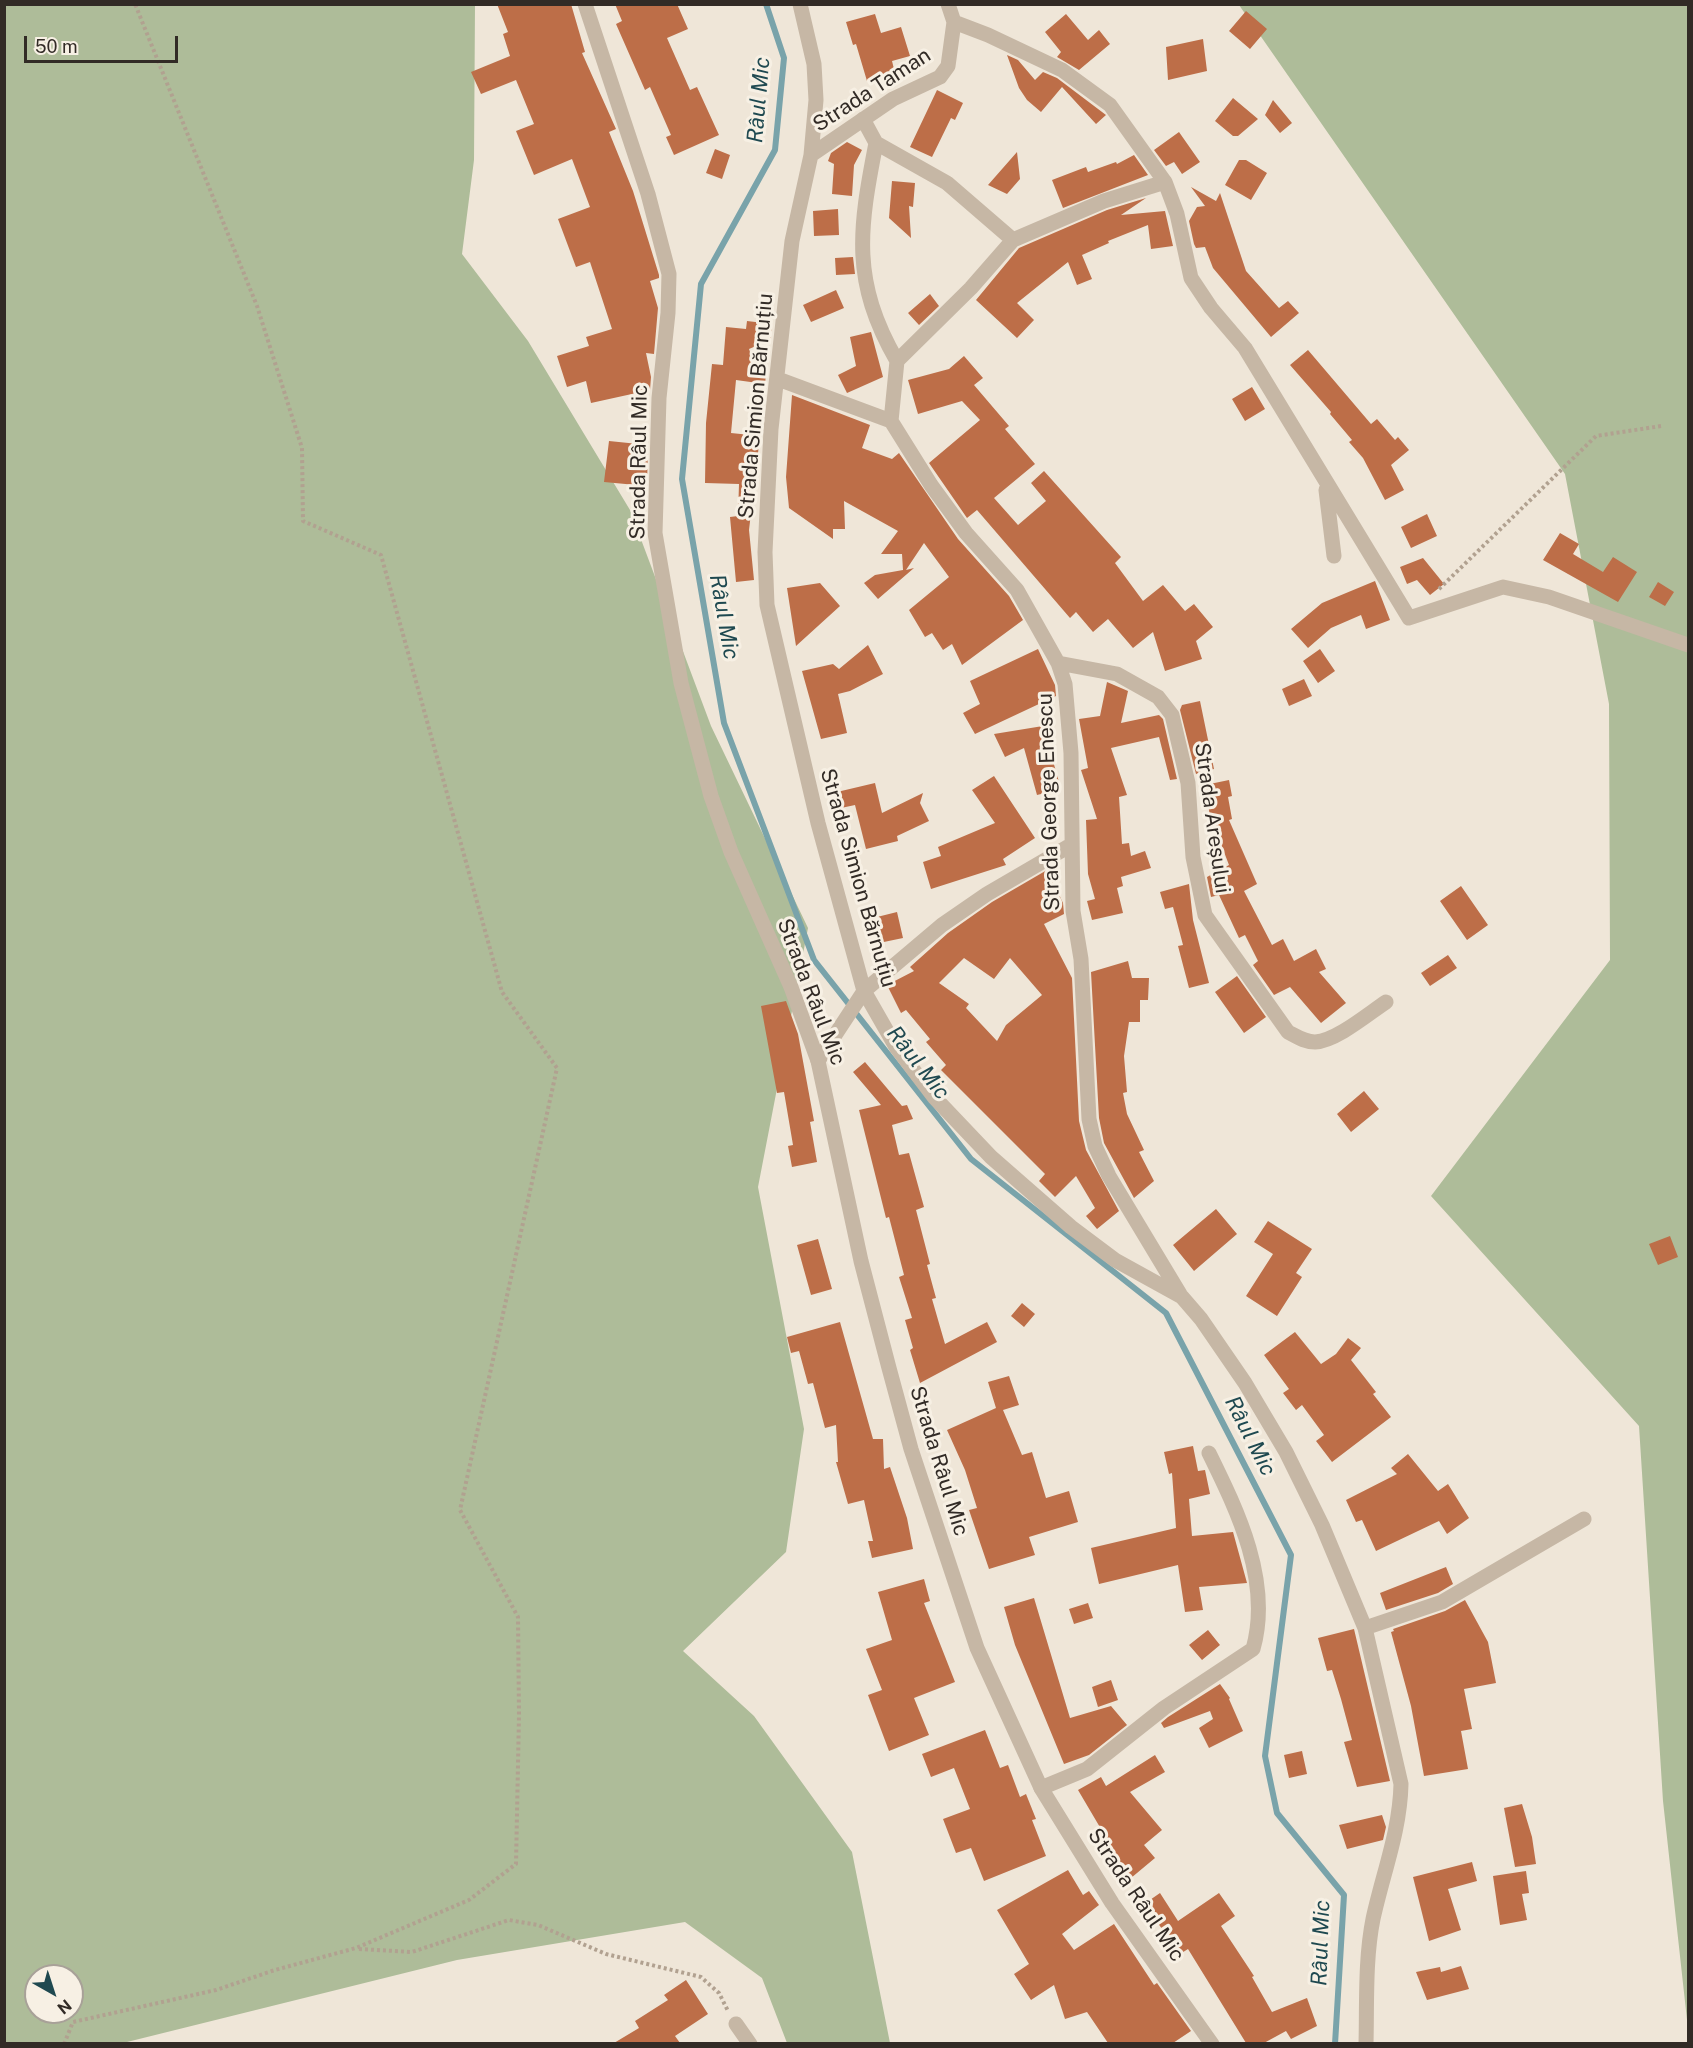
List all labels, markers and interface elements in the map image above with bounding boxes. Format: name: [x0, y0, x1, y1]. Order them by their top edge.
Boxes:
scale bar: [27, 24, 182, 62]
text: 50 m: [35, 36, 78, 57]
street label: Strada Taman: [808, 43, 936, 137]
water label: Râul Mic: [742, 56, 776, 144]
street label: Strada Simion Bărnuțiu: [734, 292, 778, 520]
street label: Strada Râul Mic: [625, 384, 653, 540]
water label: Râul Mic: [704, 572, 744, 662]
street label: Strada George Enescu: [1033, 693, 1065, 911]
street label: Strada Areșului: [1189, 741, 1235, 895]
street label: Strada Simion Bărnuțiu: [815, 766, 901, 990]
street label: Strada Râul Mic: [771, 915, 851, 1069]
water label: Râul Mic: [881, 1021, 955, 1105]
street label: Strada Râul Mic: [904, 1383, 974, 1539]
water label: Râul Mic: [1219, 1392, 1281, 1480]
street label: Strada Râul Mic: [1082, 1824, 1190, 1966]
water label: Râul Mic: [1306, 1899, 1336, 1987]
north arrow: [24, 1964, 84, 2024]
text: N: [54, 1995, 75, 2018]

